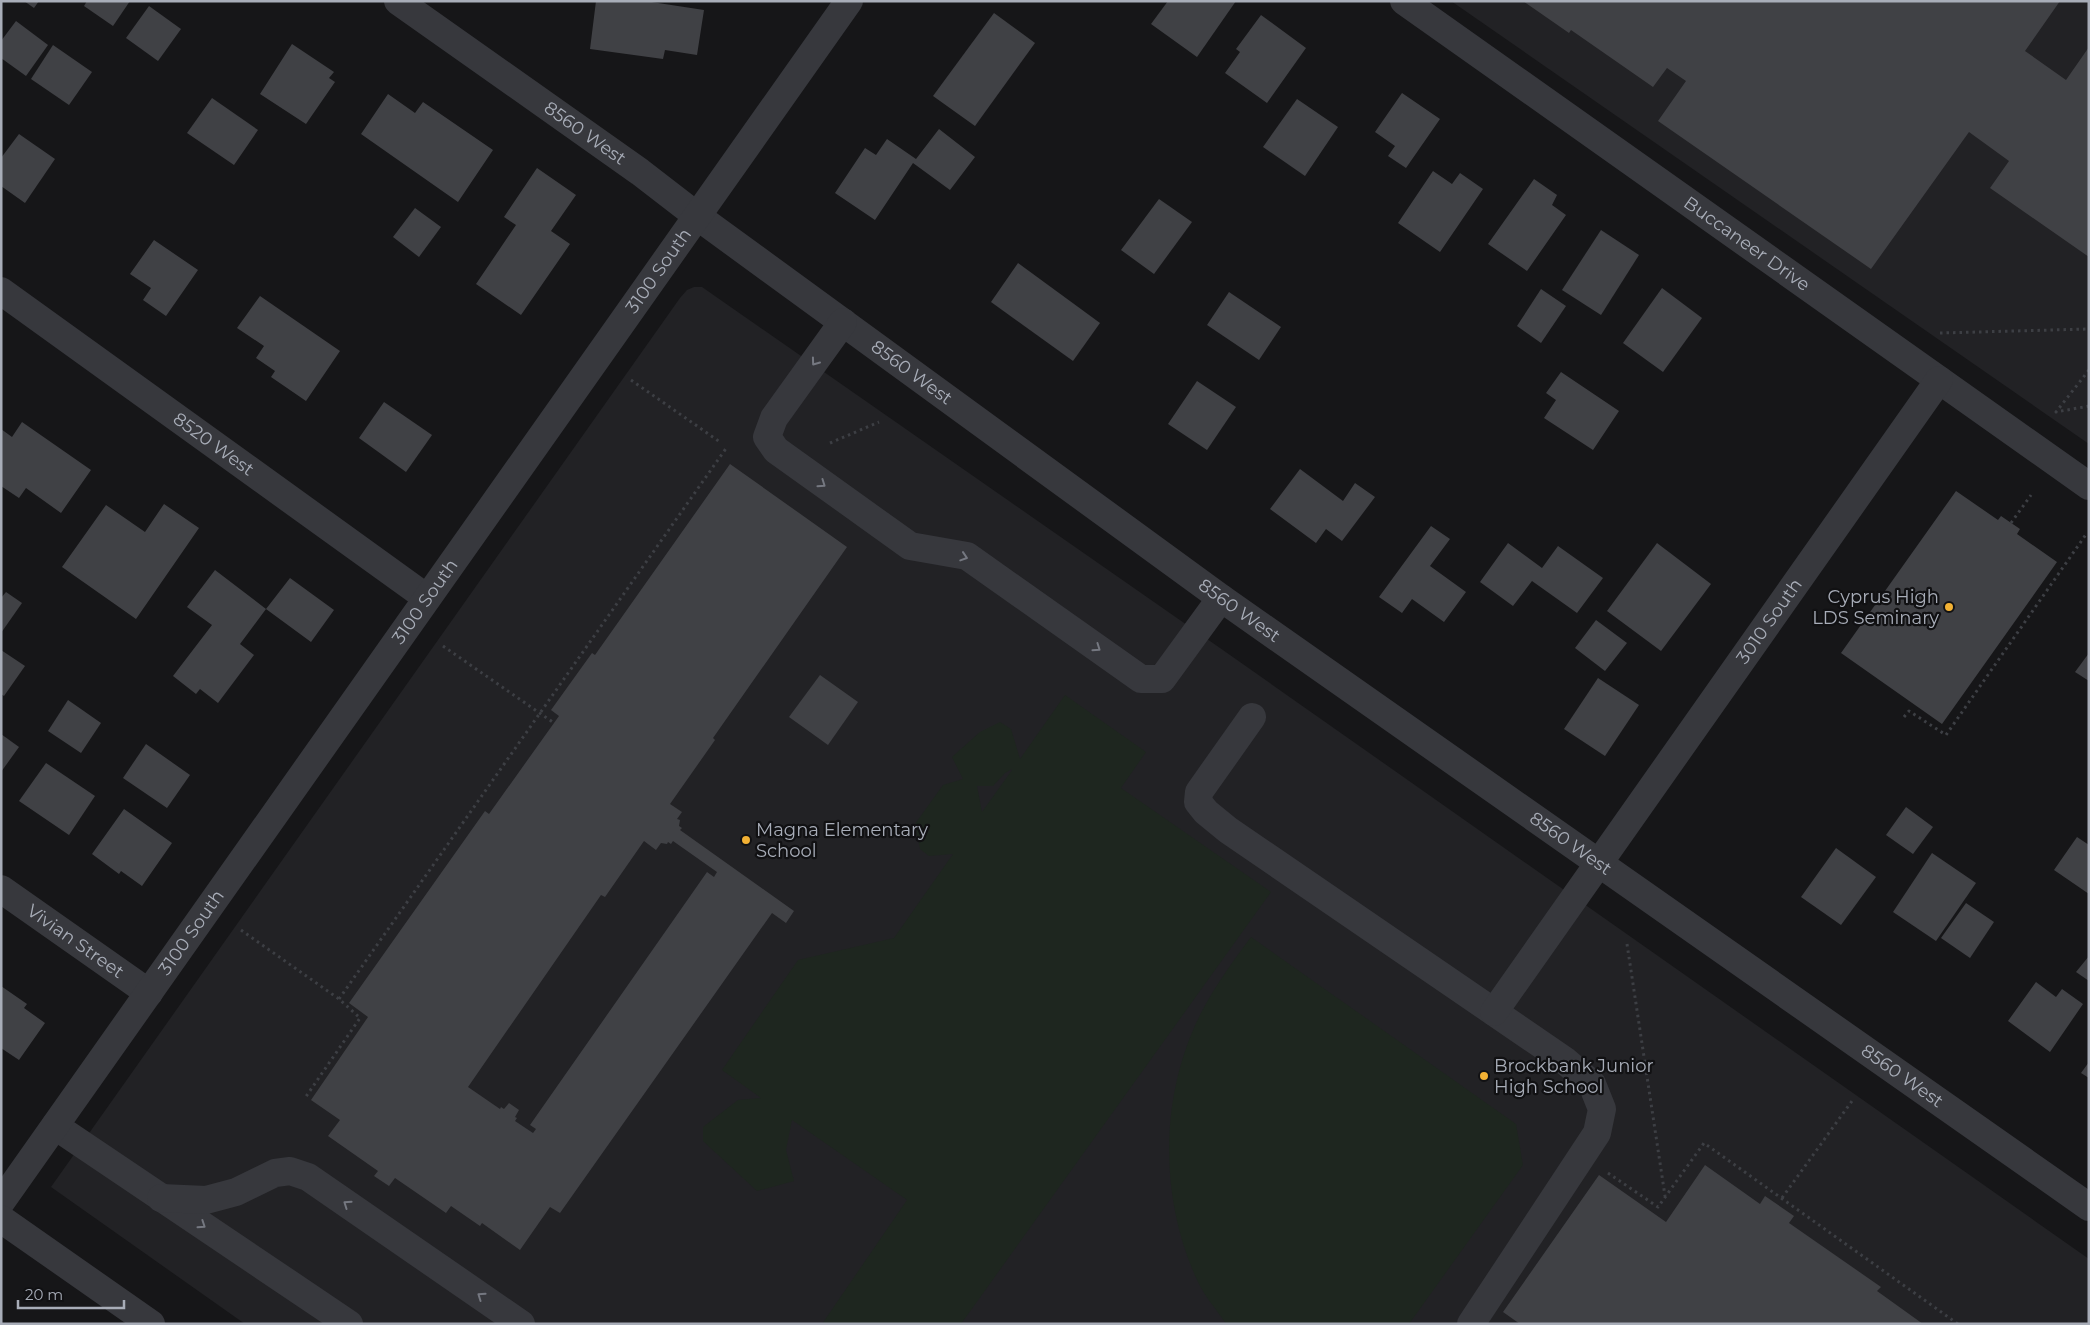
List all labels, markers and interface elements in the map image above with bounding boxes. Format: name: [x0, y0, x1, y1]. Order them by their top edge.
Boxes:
street label: 8560 West: [540, 97, 630, 170]
street label: Buccaneer Drive: [1679, 192, 1814, 296]
street label: 3100 South: [621, 224, 696, 318]
street label: 8560 West: [867, 336, 957, 409]
one-way arrow: [812, 356, 821, 366]
street label: 8520 West: [169, 408, 258, 481]
one-way arrow: [817, 477, 826, 487]
one-way arrow: [959, 551, 968, 561]
street label: 3100 South: [387, 555, 463, 648]
street label: 8560 West: [1194, 574, 1285, 647]
street label: 3010 South: [1732, 574, 1807, 668]
place label: Cyprus High LDS Seminary: [1812, 586, 1939, 629]
marker: Cyprus High LDS Seminary: [1943, 601, 1955, 613]
one-way arrow: [1092, 642, 1101, 651]
street label: 8560 West: [1525, 807, 1616, 880]
place label: Magna Elementary School: [756, 819, 928, 862]
marker: Magna Elementary School: [740, 834, 752, 846]
street label: 3100 South: [154, 886, 229, 979]
street label: Vivian Street: [23, 900, 128, 983]
street label: 8560 West: [1857, 1040, 1948, 1112]
place label: Brockbank Junior High School: [1494, 1055, 1654, 1098]
marker: Brockbank Junior High School: [1478, 1070, 1490, 1082]
one-way arrow: [343, 1201, 353, 1210]
one-way arrow: [196, 1219, 205, 1228]
scale bar: [18, 1278, 124, 1310]
text: 20 m: [25, 1285, 63, 1304]
one-way arrow: [477, 1293, 487, 1302]

